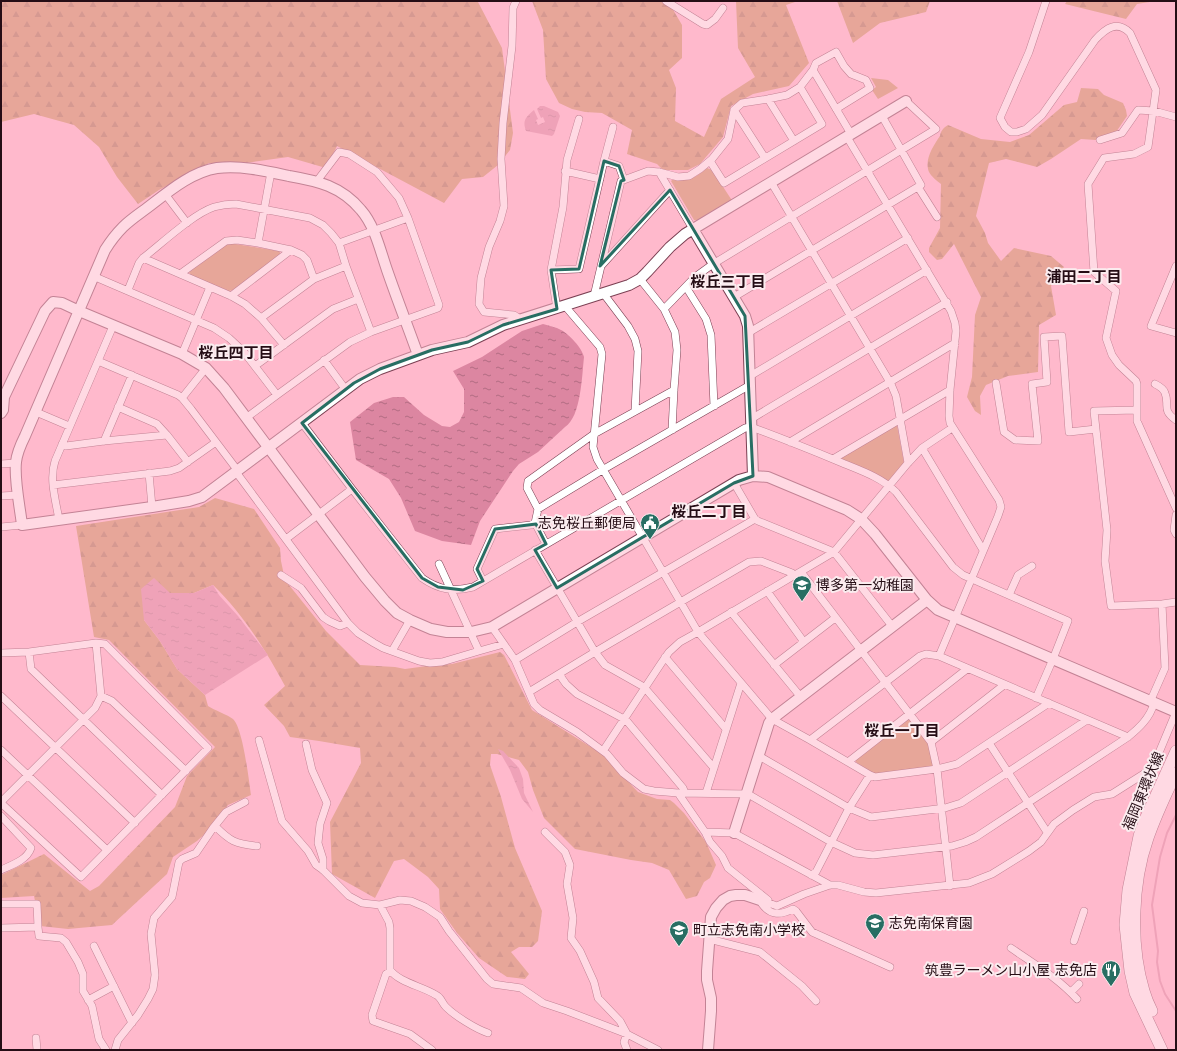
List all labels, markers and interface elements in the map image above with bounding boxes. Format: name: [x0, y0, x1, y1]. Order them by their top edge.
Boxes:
district label: 浦田二丁目: [1046, 268, 1122, 286]
district label: 桜丘三丁目: [690, 273, 766, 291]
district label: 桜丘四丁目: [198, 344, 274, 362]
district label: 桜丘二丁目: [671, 503, 747, 521]
public building icon: 志免桜丘郵便局: [639, 512, 661, 540]
place label: 志免桜丘郵便局: [538, 515, 636, 531]
school or university icon: 博多第一幼稚園: [791, 574, 813, 602]
place label: 博多第一幼稚園: [816, 577, 914, 593]
district label: 桜丘一丁目: [864, 722, 940, 740]
street label: 福岡東環状線: [1119, 749, 1167, 833]
school or university icon: 志免南保育園: [864, 912, 886, 940]
place label: 志免南保育園: [889, 915, 973, 931]
school or university icon: 町立志免南小学校: [668, 919, 690, 947]
place label: 町立志免南小学校: [693, 922, 805, 938]
restaurant icon: 筑豊ラーメン山小屋 志免店: [1100, 959, 1122, 987]
place label: 筑豊ラーメン山小屋 志免店: [925, 962, 1097, 978]

